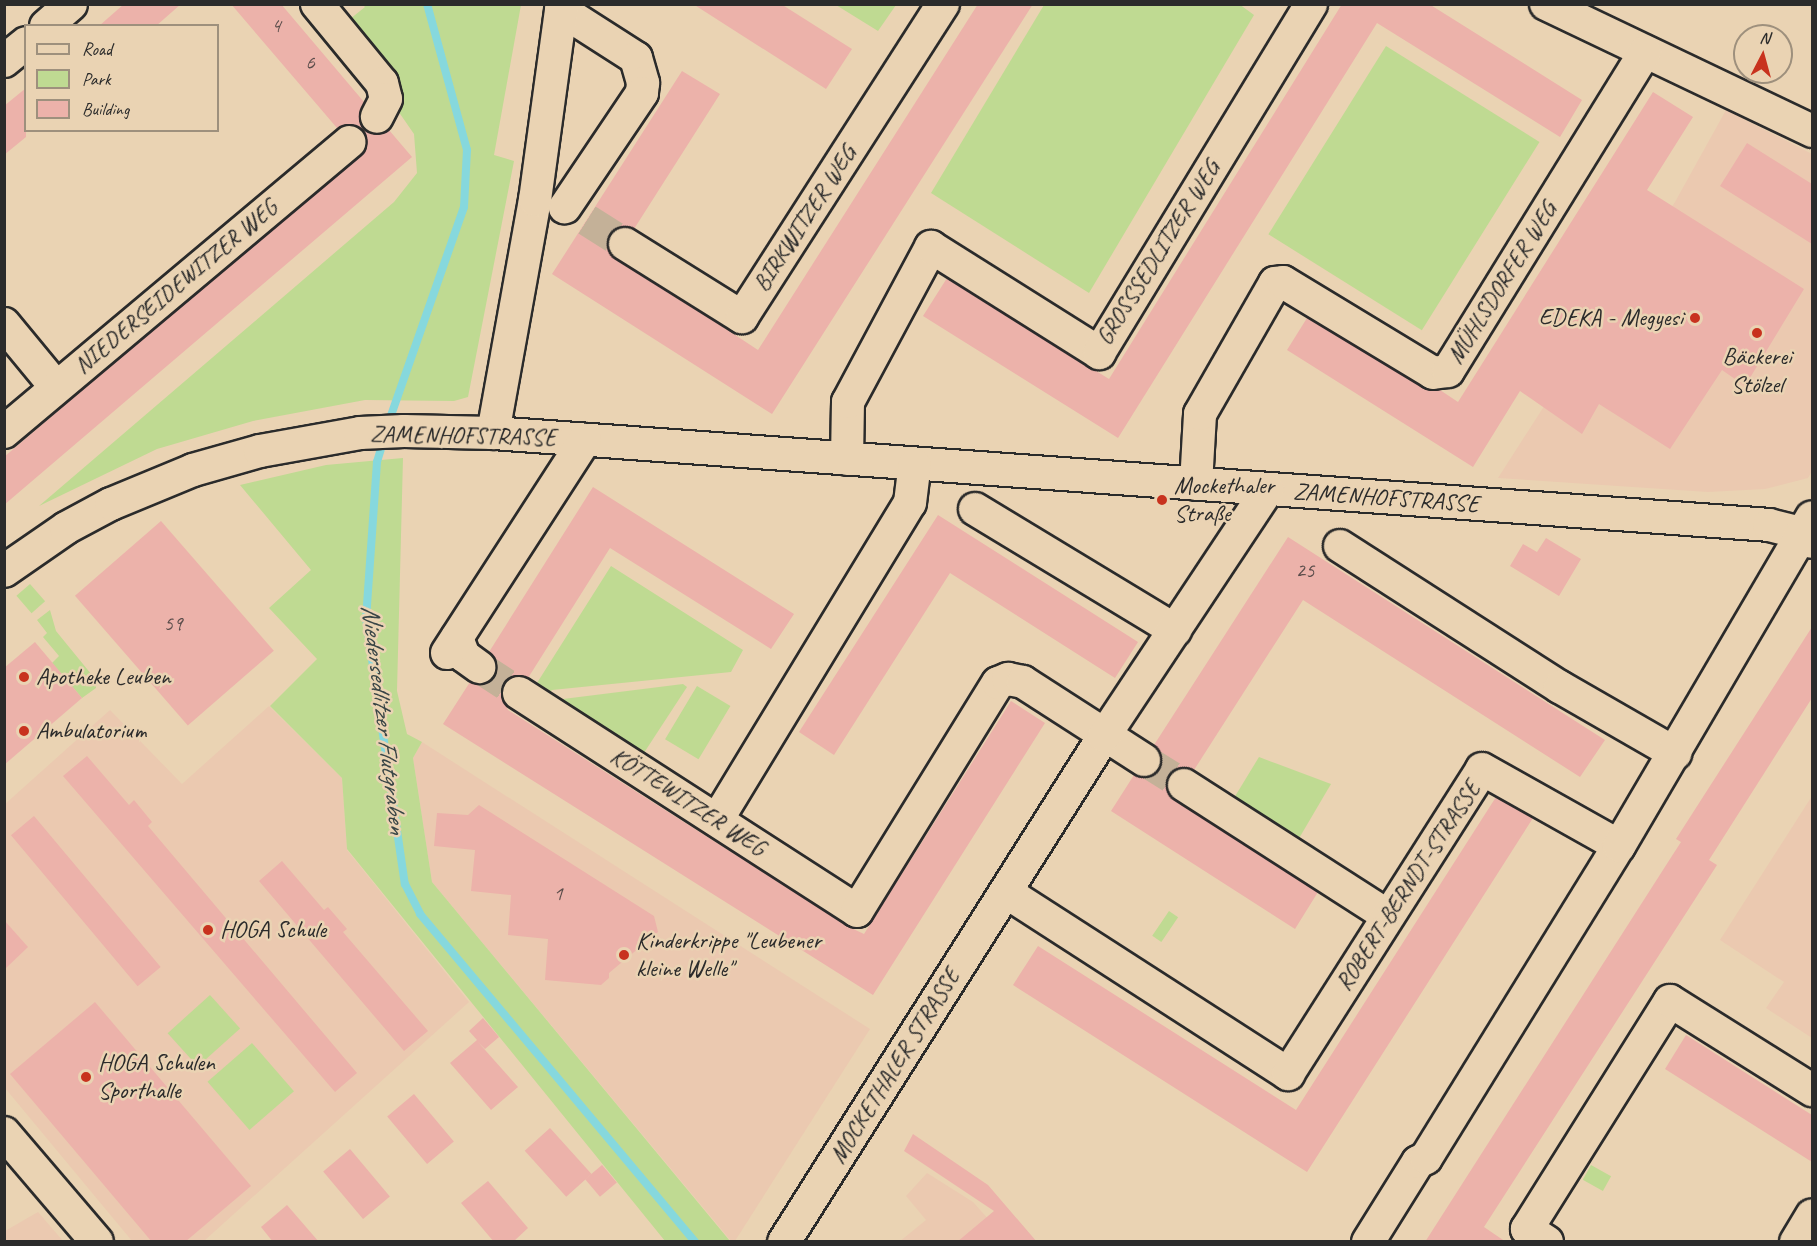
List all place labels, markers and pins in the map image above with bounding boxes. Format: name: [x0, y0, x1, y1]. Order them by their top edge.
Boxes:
place label: EDEKA - Megyesi: [1539, 304, 1683, 332]
marker: EDEKA - Megyesi: [1688, 311, 1702, 325]
marker: Bäckerei Stölzel: [1750, 326, 1764, 340]
place label: Bäckerei Stölzel: [1723, 343, 1791, 399]
place label: Mockethaler Straße: [1174, 472, 1274, 528]
marker: Mockethaler Straße: [1155, 493, 1169, 507]
place label: Apotheke Leuben: [36, 663, 171, 691]
marker: Apotheke Leuben: [17, 670, 31, 684]
place label: Ambulatorium: [36, 717, 146, 745]
marker: Ambulatorium: [17, 724, 31, 738]
place label: HOGA Schule: [220, 916, 326, 944]
marker: HOGA Schule: [201, 923, 215, 937]
place label: Kinderkrippe "Leubener kleine Welle": [636, 927, 821, 983]
marker: Kinderkrippe "Leubener kleine Welle": [617, 948, 631, 962]
place label: HOGA Schulen Sporthalle: [98, 1049, 215, 1105]
marker: HOGA Schulen Sporthalle: [79, 1070, 93, 1084]

